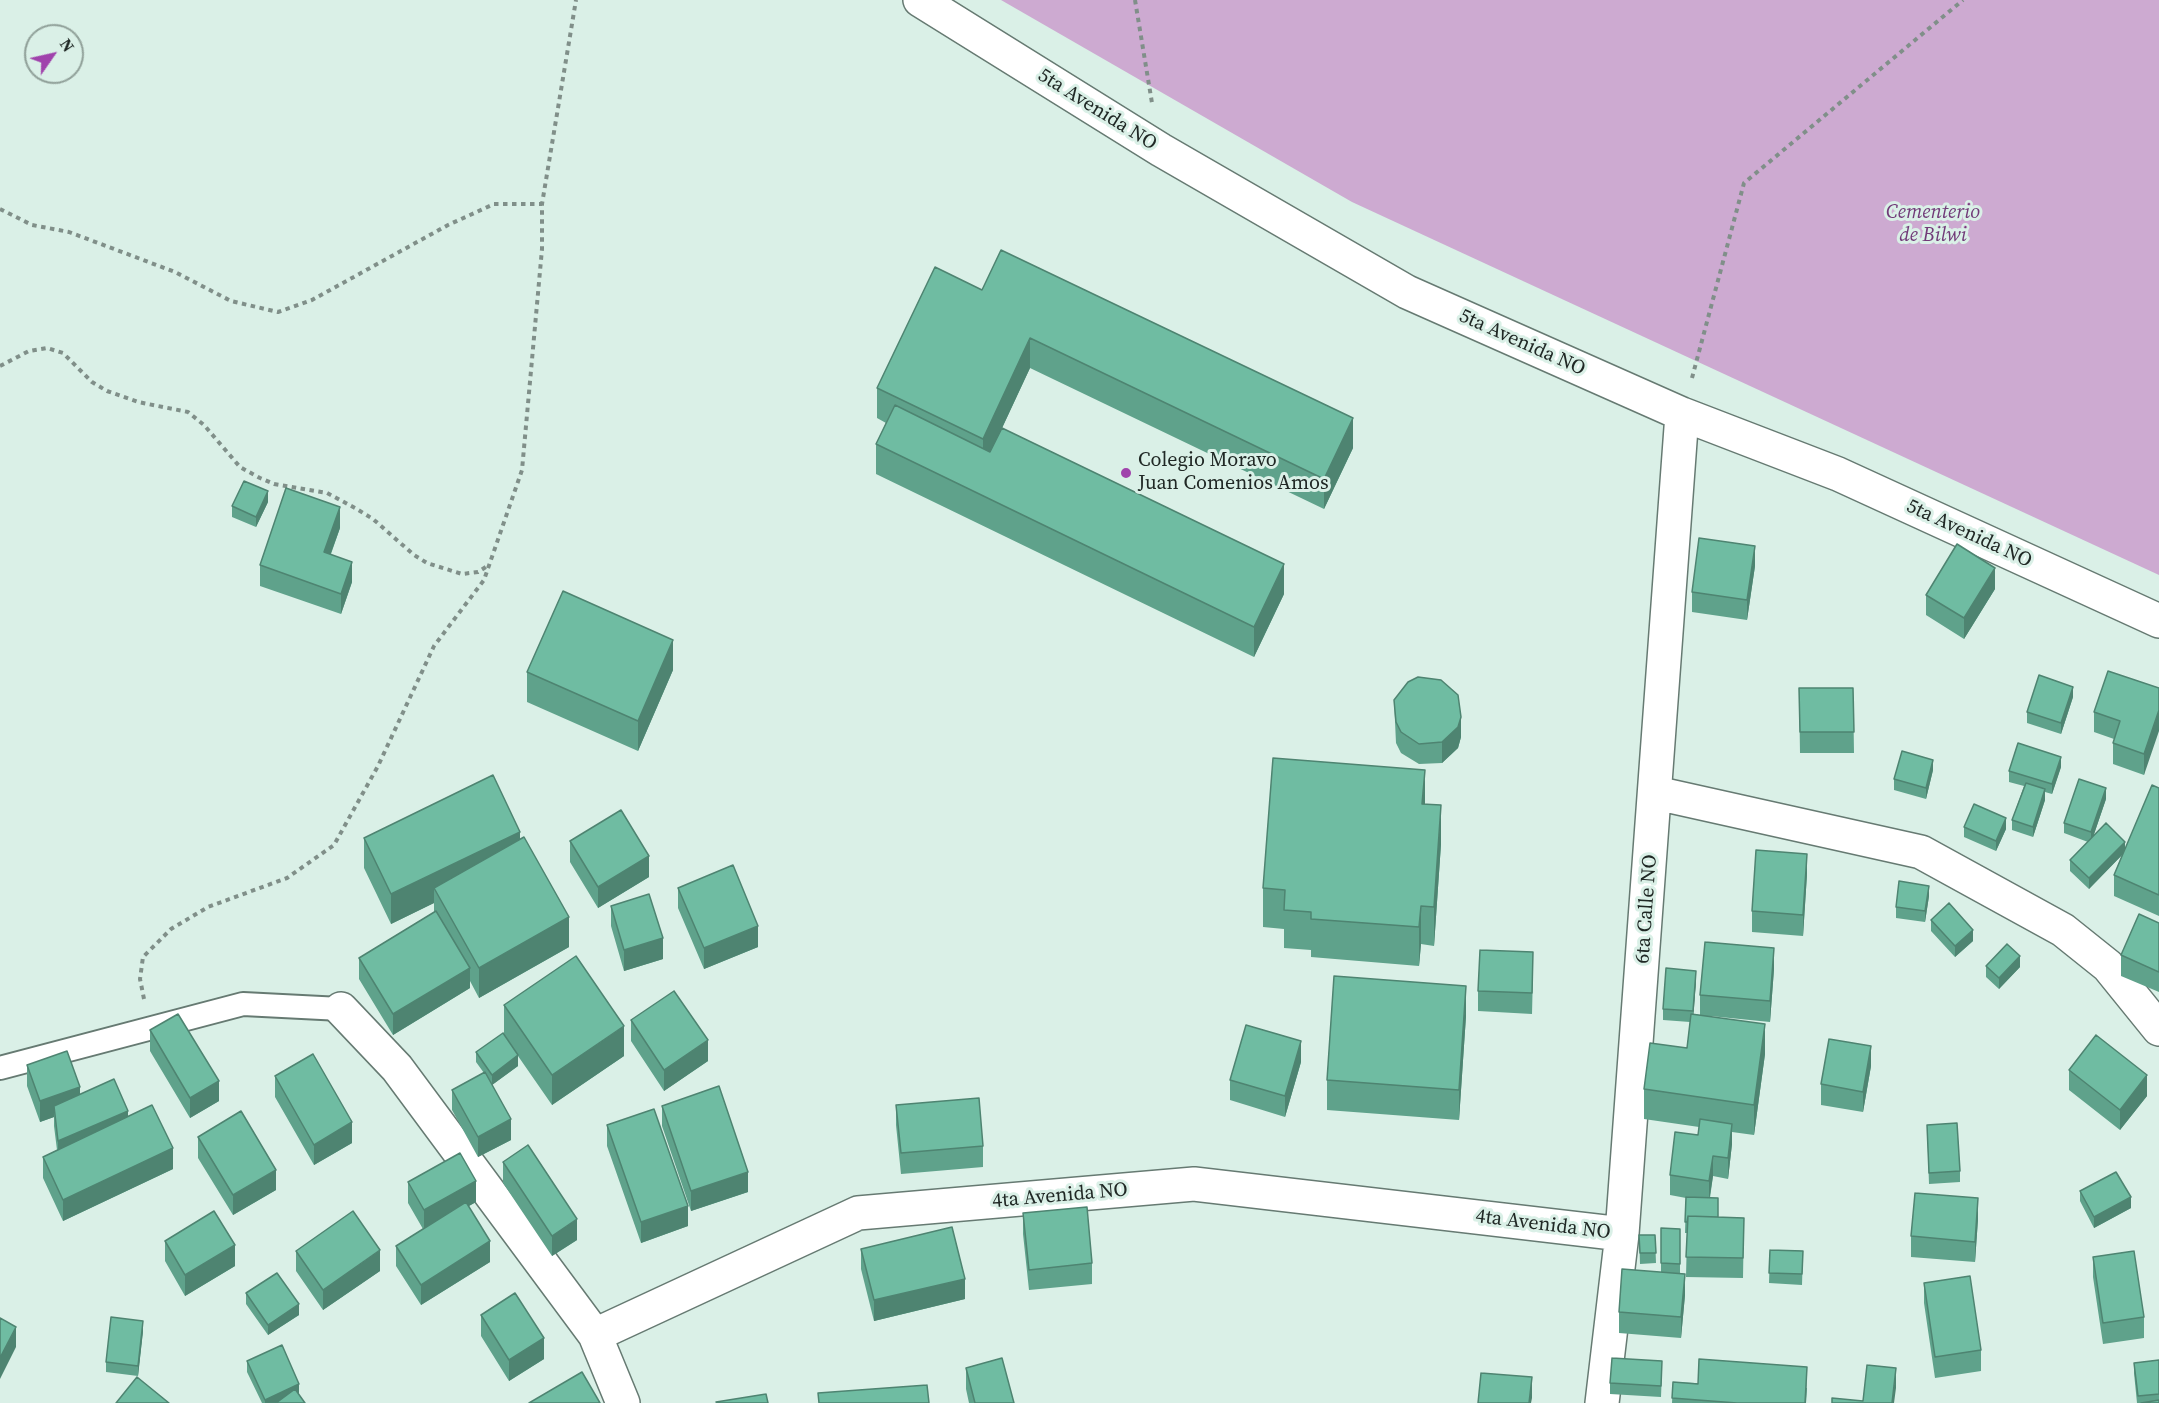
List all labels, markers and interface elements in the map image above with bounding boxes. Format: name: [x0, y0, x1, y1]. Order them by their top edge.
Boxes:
north arrow: [24, 24, 84, 84]
text: N: [55, 34, 80, 56]
street label: 5ta Avenida NO: [1033, 64, 1161, 156]
park label: Cementerio de Bilwi: [1886, 201, 1980, 248]
street label: 5ta Avenida NO: [1455, 304, 1589, 382]
place label: Colegio Moravo Juan Comenios Amos: [1138, 449, 1329, 496]
marker: Colegio Moravo Juan Comenios Amos: [1119, 466, 1133, 480]
street label: 5ta Avenida NO: [1902, 494, 2036, 574]
street label: 6ta Calle NO: [1631, 854, 1663, 964]
street label: 4ta Avenida NO: [991, 1178, 1129, 1214]
street label: 4ta Avenida NO: [1474, 1205, 1612, 1245]

